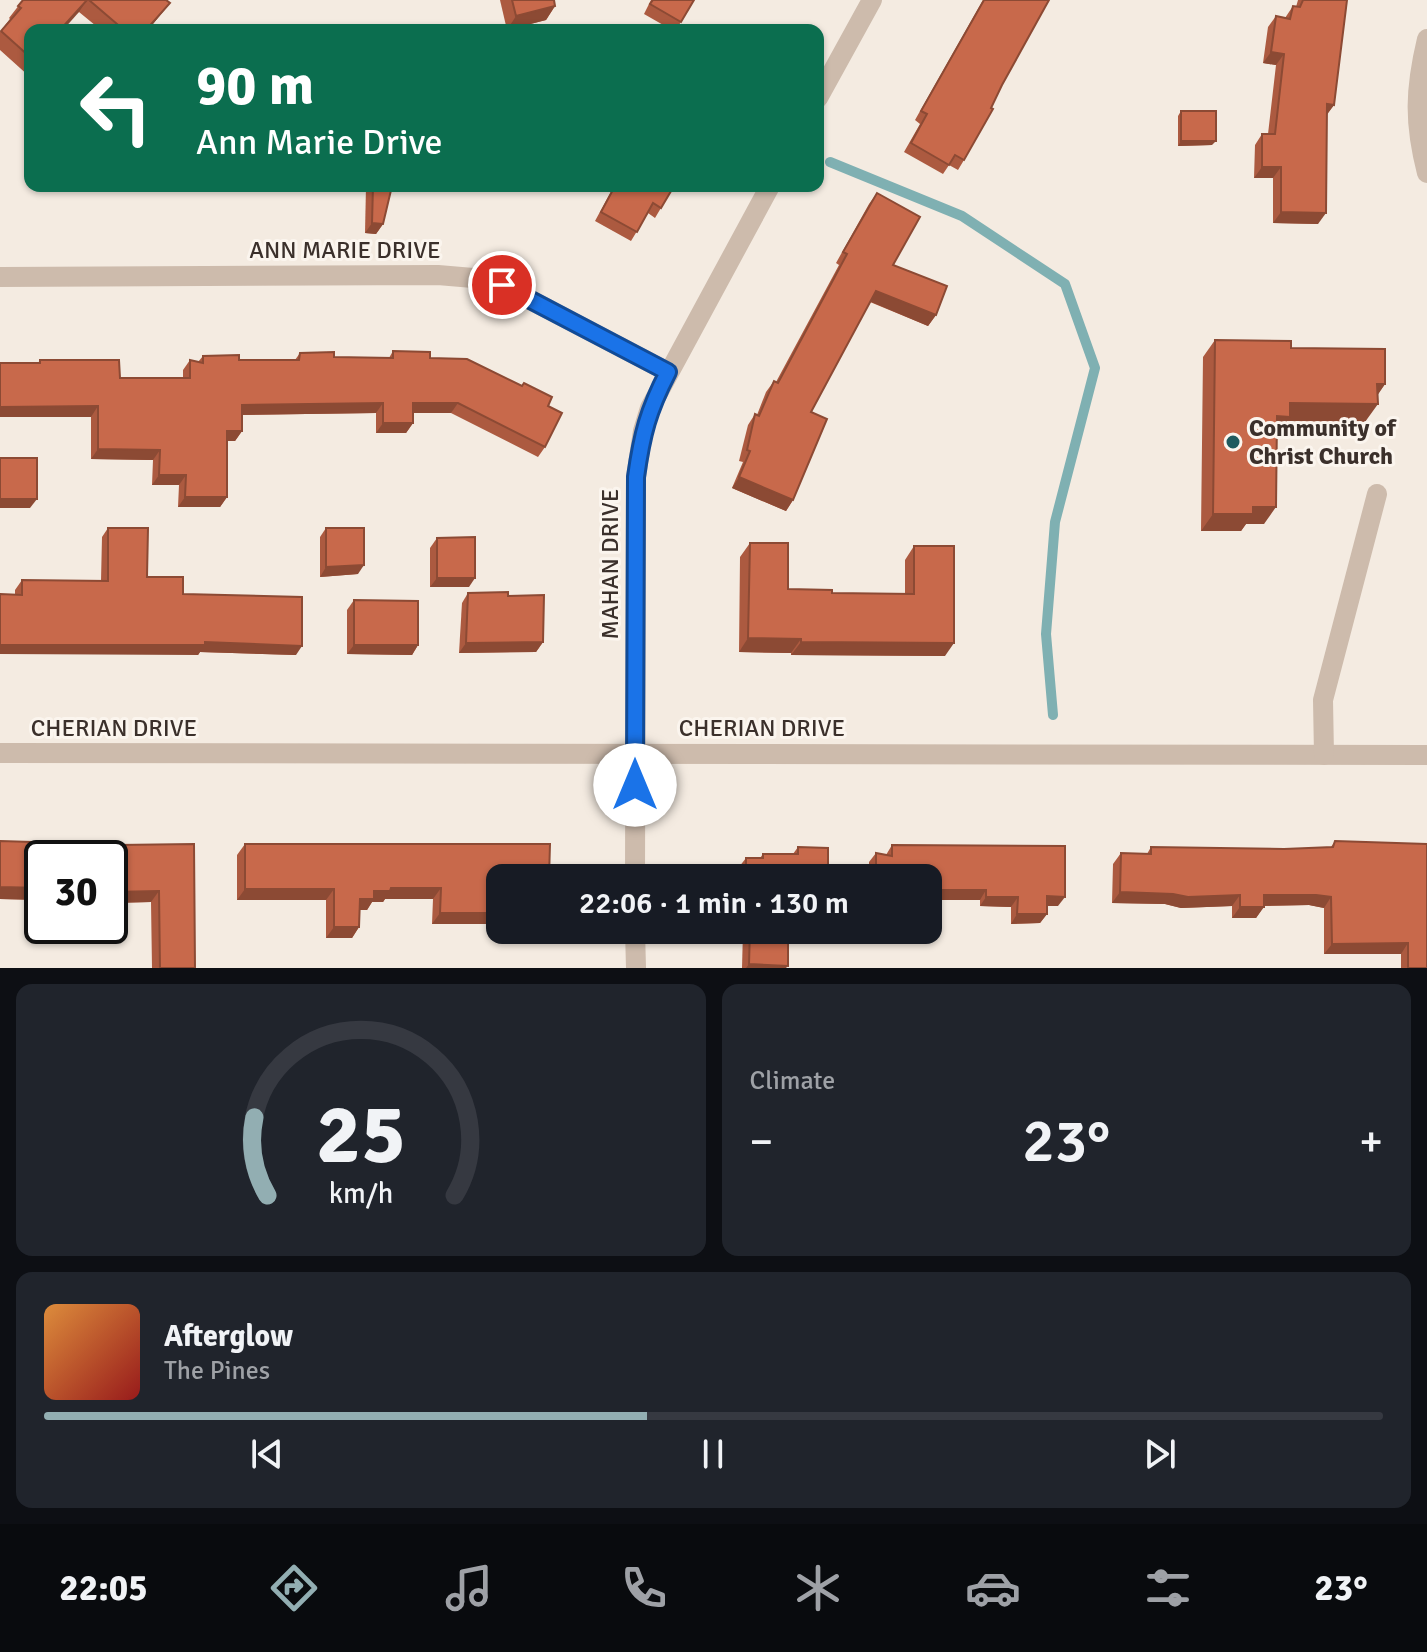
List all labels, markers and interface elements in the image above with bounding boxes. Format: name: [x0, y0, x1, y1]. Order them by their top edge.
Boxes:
text: 90 m: [196, 51, 314, 120]
icon: left: [64, 56, 168, 160]
text: Ann Marie Drive: [196, 120, 443, 165]
street label: ANN MARIE DRIVE: [249, 235, 441, 265]
pin: [468, 251, 536, 319]
icon: arrive: [480, 263, 524, 307]
place label: Community of Christ Church: [1249, 413, 1397, 471]
marker: Community of Christ Church: [1224, 433, 1242, 451]
street label: MAHAN DRIVE: [595, 489, 625, 639]
street label: CHERIAN DRIVE: [31, 713, 197, 743]
street label: CHERIAN DRIVE: [679, 713, 845, 743]
position arrow: [593, 743, 677, 827]
speed limit sign: 30: [24, 840, 128, 944]
text: 22:06 · 1 min · 130 m: [579, 885, 849, 922]
text: Climate: [750, 1065, 835, 1097]
text: 25: [316, 1084, 406, 1186]
text: 23°: [1022, 1105, 1110, 1179]
text: −: [750, 1115, 773, 1169]
text: +: [1359, 1115, 1383, 1169]
text: km/h: [328, 1176, 393, 1211]
text: Afterglow: [164, 1318, 293, 1355]
text: The Pines: [164, 1355, 270, 1387]
icon: previous: [245, 1432, 289, 1476]
icon: pause: [691, 1432, 735, 1476]
icon: next: [1138, 1432, 1182, 1476]
icon: directions: [266, 1560, 322, 1616]
icon: music: [441, 1560, 497, 1616]
icon: phone: [616, 1560, 672, 1616]
icon: climate: [790, 1560, 846, 1616]
icon: car: [965, 1560, 1021, 1616]
icon: filters: [1140, 1560, 1196, 1616]
text: 22:05: [59, 1566, 148, 1611]
text: 23°: [1314, 1566, 1368, 1611]

